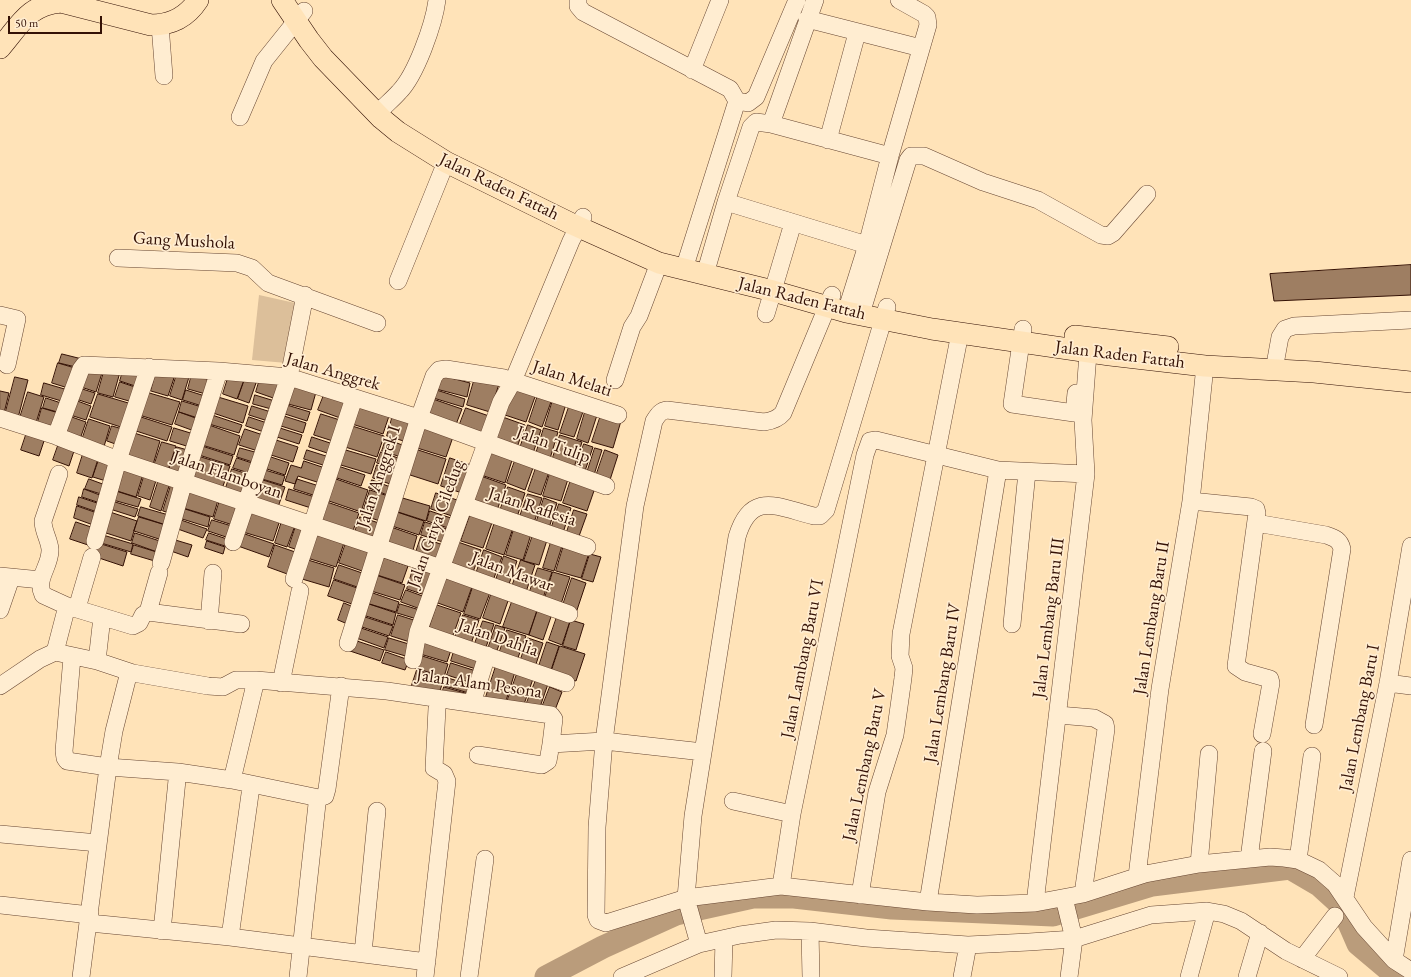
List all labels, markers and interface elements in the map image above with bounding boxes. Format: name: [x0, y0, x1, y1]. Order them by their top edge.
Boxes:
scale bar: [10, 8, 104, 34]
text: 50 m: [15, 15, 38, 31]
street label: Jalan Raden Fattah: [435, 149, 563, 225]
street label: Gang Mushola: [132, 228, 236, 254]
street label: Jalan Raden Fattah: [736, 273, 868, 325]
street label: Jalan Raden Fattah: [1054, 336, 1186, 374]
street label: Jalan Anggrek: [283, 348, 383, 396]
street label: Jalan Melati: [530, 356, 614, 402]
street label: Jalan Tulip: [513, 422, 593, 468]
street label: Jalan Anggrek I: [352, 423, 406, 531]
street label: Jalan Flamboyan: [169, 446, 285, 504]
street label: Jalan Griya Ciledug: [403, 457, 469, 591]
street label: Jalan Raflesia: [485, 483, 579, 531]
street label: Jalan Lembang Baru III: [1028, 536, 1070, 700]
street label: Jalan Lembang Baru II: [1129, 539, 1175, 697]
street label: Jalan Mawar: [468, 547, 556, 597]
street label: Jalan Lambang Baru VI: [777, 578, 829, 740]
street label: Jalan Lembang Baru IV: [920, 602, 966, 764]
street label: Jalan Dahlia: [455, 614, 541, 662]
street label: Jalan Lembang Baru I: [1335, 643, 1385, 793]
street label: Jalan Alam Pesona: [415, 664, 543, 704]
street label: Jalan Lembang Baru V: [838, 687, 892, 843]

